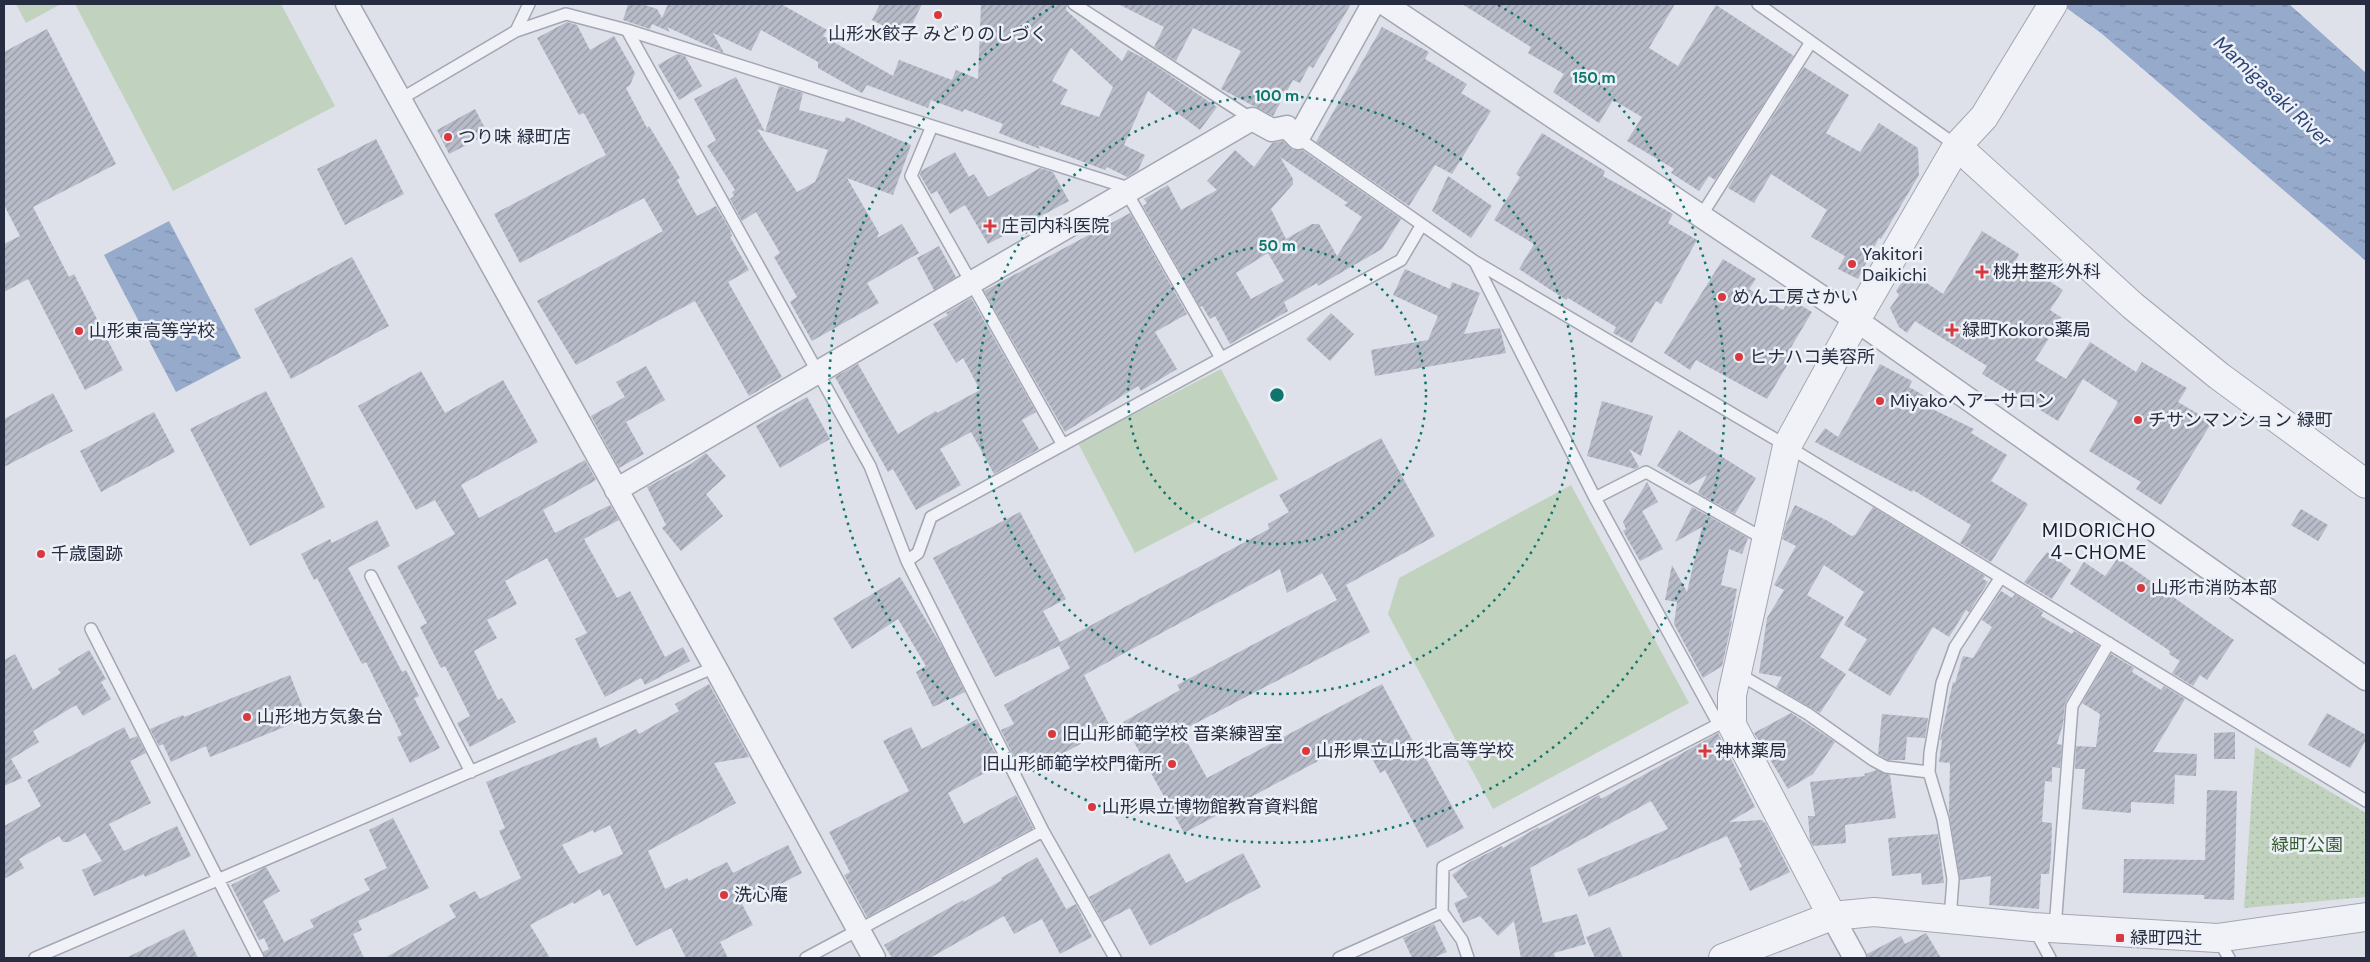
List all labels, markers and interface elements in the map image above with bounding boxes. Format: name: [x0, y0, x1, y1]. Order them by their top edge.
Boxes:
marker: 山形水餃子 みどりのしづく: [932, 9, 944, 21]
place label: 山形水餃子 みどりのしづく: [828, 22, 1048, 46]
water label: Mamigasaki River: [2208, 30, 2338, 153]
text: 150 m: [1573, 68, 1616, 88]
text: 100 m: [1255, 86, 1299, 106]
place label: つり味 緑町店: [458, 125, 571, 149]
marker: つり味 緑町店: [442, 131, 454, 143]
place label: 庄司内科医院: [1001, 214, 1109, 238]
marker: 庄司内科医院: [983, 219, 997, 233]
text: 50 m: [1258, 236, 1296, 256]
place label: Yakitori Daikichi: [1862, 242, 1927, 287]
marker: Yakitori Daikichi: [1846, 258, 1858, 270]
place label: 桃井整形外科: [1993, 260, 2101, 284]
marker: 桃井整形外科: [1975, 265, 1989, 279]
place label: めん工房さかい: [1732, 285, 1858, 309]
marker: めん工房さかい: [1716, 291, 1728, 303]
place label: 緑町Kokoro薬局: [1962, 318, 2091, 342]
place label: 山形東高等学校: [89, 319, 215, 343]
marker: 緑町Kokoro薬局: [1946, 324, 1958, 336]
marker: 山形東高等学校: [73, 325, 85, 337]
place label: ヒナハコ美容所: [1749, 345, 1875, 369]
marker: ヒナハコ美容所: [1733, 351, 1745, 363]
centre of rings: [1268, 386, 1286, 404]
place label: Miyakoヘアーサロン: [1890, 389, 2054, 413]
marker: Miyakoヘアーサロン: [1874, 395, 1886, 407]
place label: チサンマンション 緑町: [2148, 408, 2333, 432]
marker: チサンマンション 緑町: [2132, 414, 2144, 426]
district label: MIDORICHO 4-CHOME: [2042, 518, 2156, 565]
place label: 千歳園跡: [51, 542, 123, 566]
marker: 千歳園跡: [35, 548, 47, 560]
place label: 山形市消防本部: [2151, 576, 2277, 600]
marker: 山形市消防本部: [2135, 582, 2147, 594]
place label: 山形地方気象台: [257, 705, 383, 729]
marker: 山形地方気象台: [241, 711, 253, 723]
place label: 旧山形師範学校 音楽練習室: [1062, 722, 1283, 746]
marker: 旧山形師範学校 音楽練習室: [1046, 728, 1058, 740]
place label: 山形県立山形北高等学校: [1316, 739, 1514, 763]
place label: 神林薬局: [1715, 739, 1787, 763]
marker: 山形県立山形北高等学校: [1300, 745, 1312, 757]
marker: 神林薬局: [1699, 745, 1711, 757]
place label: 旧山形師範学校門衛所: [982, 752, 1162, 776]
marker: 旧山形師範学校門衛所: [1166, 758, 1178, 770]
place label: 山形県立博物館教育資料館: [1102, 795, 1318, 819]
marker: 山形県立博物館教育資料館: [1086, 801, 1098, 813]
park label: 緑町公園: [2271, 833, 2343, 857]
place label: 洗心庵: [734, 883, 788, 907]
marker: 洗心庵: [718, 889, 730, 901]
place label: 緑町四辻: [2130, 926, 2202, 950]
marker: 緑町四辻: [2114, 932, 2126, 944]

